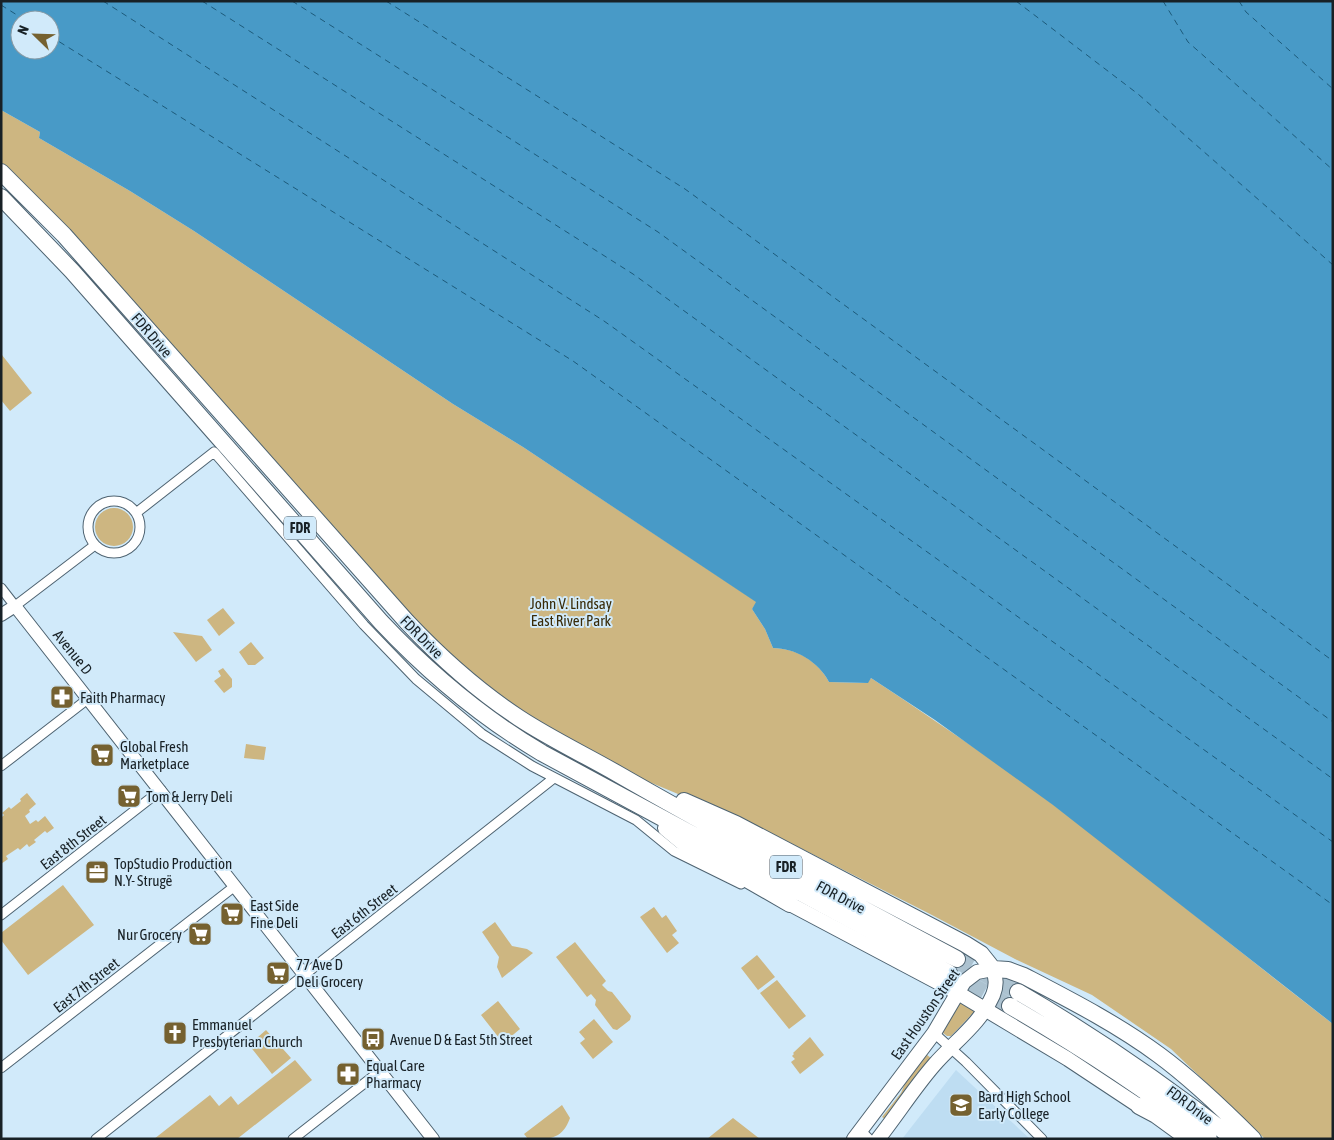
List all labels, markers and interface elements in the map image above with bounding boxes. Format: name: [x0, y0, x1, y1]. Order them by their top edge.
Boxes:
north arrow: [10, 10, 60, 60]
text: N: [14, 23, 32, 37]
street label: FDR Drive: [128, 309, 176, 361]
road number: FDR: [284, 516, 316, 540]
park label: John V. Lindsay East River Park: [530, 595, 612, 629]
street label: FDR Drive: [397, 612, 447, 662]
street label: Avenue D: [50, 626, 96, 678]
pharmacy icon: Faith Pharmacy: [49, 684, 75, 710]
place label: Faith Pharmacy: [80, 689, 165, 706]
place label: Global Fresh Marketplace: [120, 738, 189, 772]
supermarket icon: Global Fresh Marketplace: [89, 742, 115, 768]
supermarket icon: Tom & Jerry Deli: [116, 783, 142, 809]
place label: Tom & Jerry Deli: [146, 788, 233, 805]
street label: East 8th Street: [37, 811, 109, 873]
place label: TopStudio Production N.Y- Strugë: [114, 855, 232, 889]
road number: FDR: [770, 856, 802, 879]
office icon: TopStudio Production N.Y- Strugë: [84, 859, 110, 885]
street label: FDR Drive: [814, 877, 869, 917]
street label: East 6th Street: [328, 880, 400, 942]
place label: East Side Fine Deli: [250, 897, 299, 931]
supermarket icon: East Side Fine Deli: [219, 901, 245, 927]
supermarket icon: Nur Grocery: [187, 921, 213, 947]
place label: Nur Grocery: [117, 926, 182, 943]
street label: East 7th Street: [50, 954, 122, 1016]
place label: 77 Ave D Deli Grocery: [296, 956, 363, 990]
supermarket icon: 77 Ave D Deli Grocery: [265, 960, 291, 986]
street label: East Houston Street: [887, 965, 963, 1063]
place label: Emmanuel Presbyterian Church: [192, 1016, 303, 1050]
church icon: Emmanuel Presbyterian Church: [162, 1020, 188, 1046]
bus stop icon: Avenue D & East 5th Street: [360, 1026, 386, 1052]
place label: Avenue D & East 5th Street: [390, 1031, 533, 1048]
place label: Equal Care Pharmacy: [366, 1057, 425, 1091]
pharmacy icon: Equal Care Pharmacy: [335, 1061, 361, 1087]
street label: FDR Drive: [1164, 1082, 1216, 1128]
place label: Bard High School Early College: [978, 1088, 1071, 1122]
school or university icon: Bard High School Early College: [948, 1092, 974, 1118]

